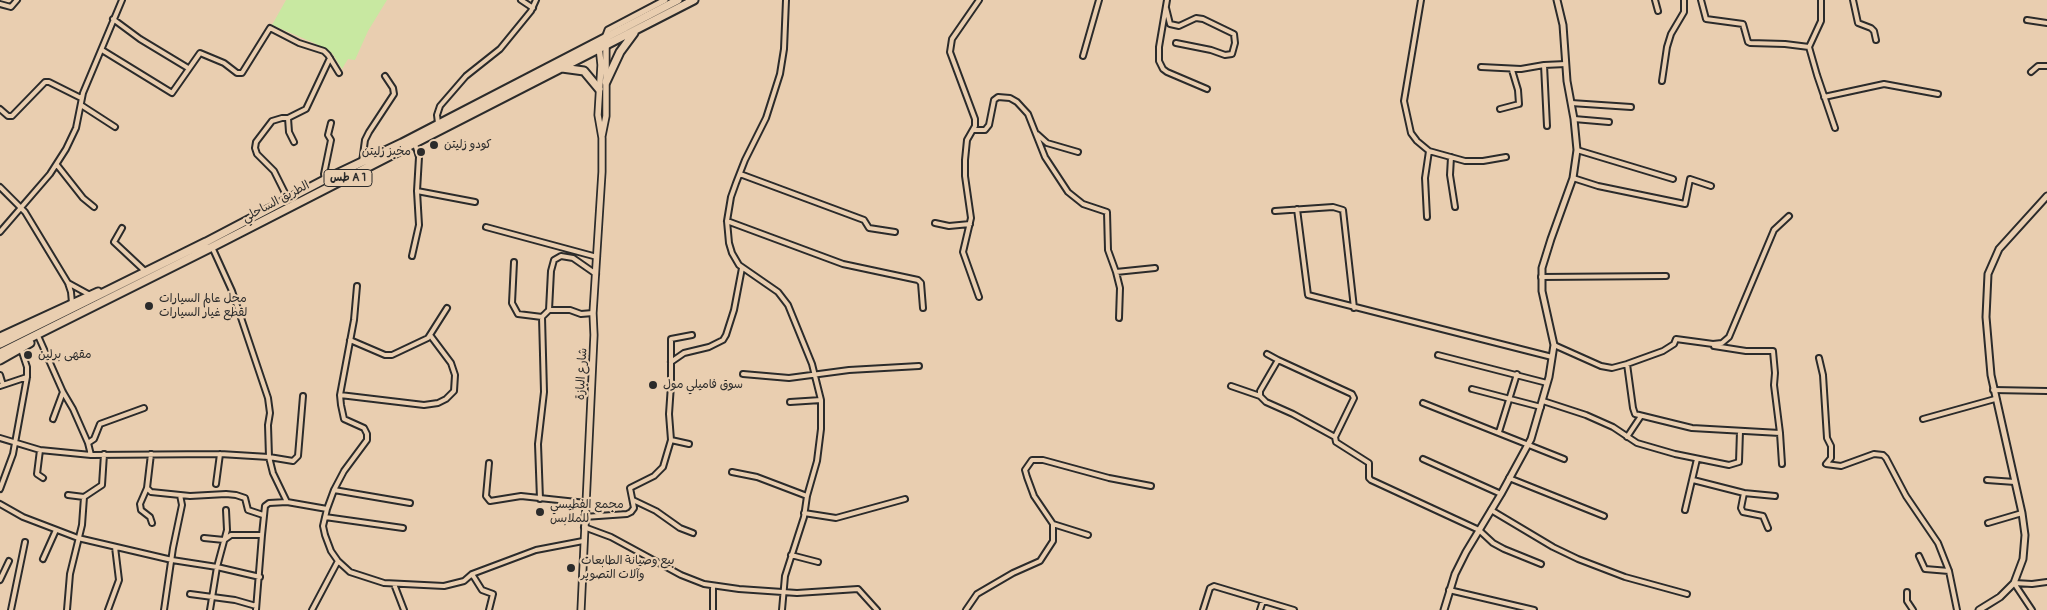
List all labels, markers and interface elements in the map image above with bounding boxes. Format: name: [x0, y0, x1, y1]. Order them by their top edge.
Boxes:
place label: كودو زليتن: [444, 138, 492, 152]
marker: كودو زليتن: [428, 139, 440, 151]
place label: مخبز زليتن: [362, 145, 411, 159]
marker: مخبز زليتن: [415, 146, 427, 158]
road number: طس A 1: [324, 170, 372, 187]
street label: الطريق الساحلي: [240, 178, 312, 226]
place label: محل عالم السيارات لقطع غيار السيارات: [159, 292, 247, 320]
marker: محل عالم السيارات لقطع غيار السيارات: [143, 300, 155, 312]
street label: شارع البازة: [573, 347, 591, 401]
place label: مقهى برلين: [38, 348, 91, 362]
marker: مقهى برلين: [22, 349, 34, 361]
place label: سوق فاميلي مول: [663, 378, 743, 392]
marker: سوق فاميلي مول: [647, 379, 659, 391]
place label: مجمع الفطيسي للملابس: [550, 498, 624, 526]
marker: مجمع الفطيسي للملابس: [534, 506, 546, 518]
place label: بيع وصيانة الطابعات وآلات التصوير: [581, 554, 674, 582]
marker: بيع وصيانة الطابعات وآلات التصوير: [565, 562, 577, 574]

